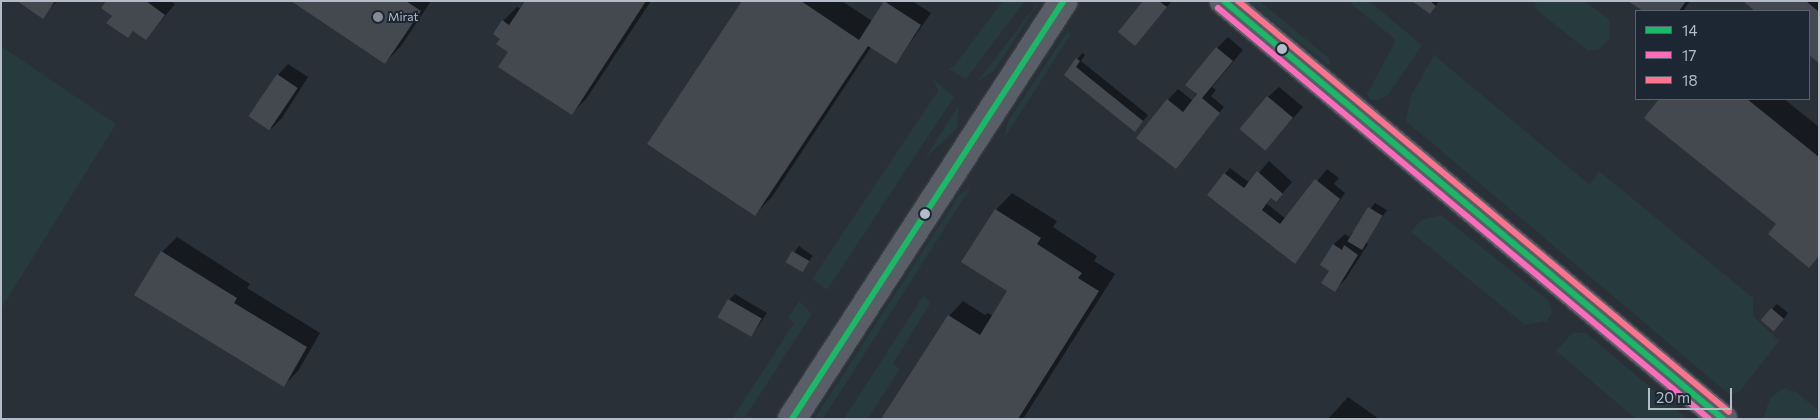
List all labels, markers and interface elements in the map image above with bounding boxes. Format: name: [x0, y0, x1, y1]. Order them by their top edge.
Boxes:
place label: Mirat: [388, 10, 418, 24]
legend: [1635, 10, 1810, 100]
marker: Mirat: [372, 11, 384, 23]
text: 14: [1682, 21, 1697, 39]
unlabelled marker: [1277, 44, 1287, 54]
text: 17: [1682, 46, 1696, 64]
text: 18: [1682, 71, 1698, 89]
unlabelled marker: [920, 209, 930, 219]
scale bar: [1650, 378, 1734, 410]
text: 20 m: [1656, 388, 1690, 406]

